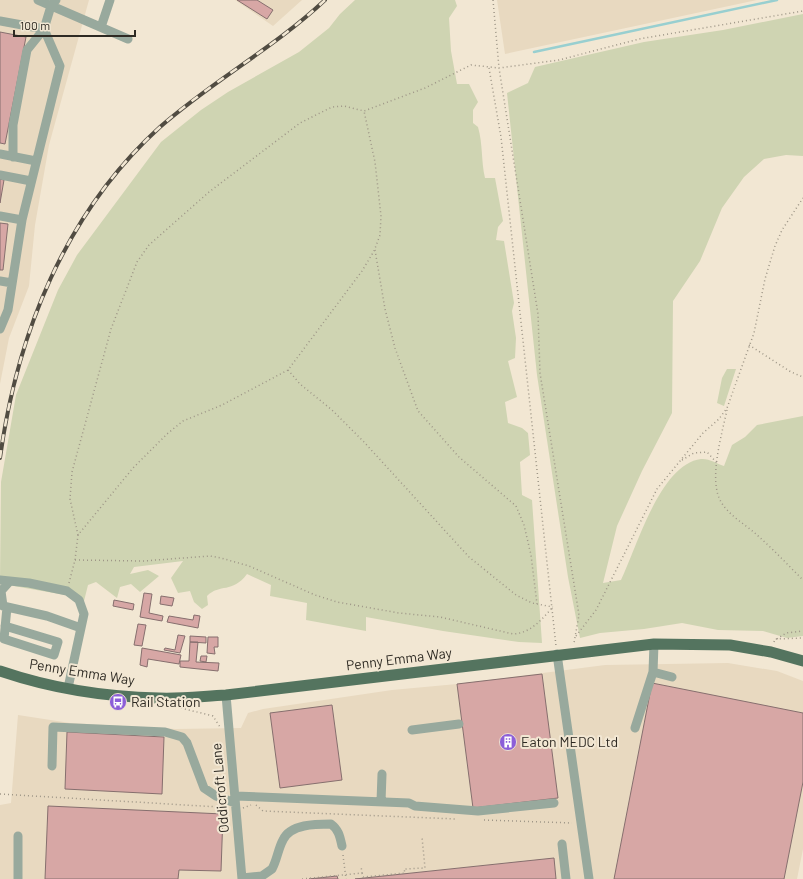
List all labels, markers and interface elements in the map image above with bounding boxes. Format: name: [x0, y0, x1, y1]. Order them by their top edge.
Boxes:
scale bar: [14, 12, 135, 38]
text: 100 m: [20, 18, 50, 32]
street label: Penny Emma Way: [345, 644, 453, 673]
street label: Penny Emma Way: [28, 655, 137, 688]
bus stop icon: Rail Station: [108, 692, 128, 712]
place label: Rail Station: [131, 693, 201, 710]
building icon: Eaton MEDC Ltd: [498, 732, 518, 752]
place label: Eaton MEDC Ltd: [521, 733, 618, 750]
street label: Oddicroft Lane: [207, 742, 232, 834]

